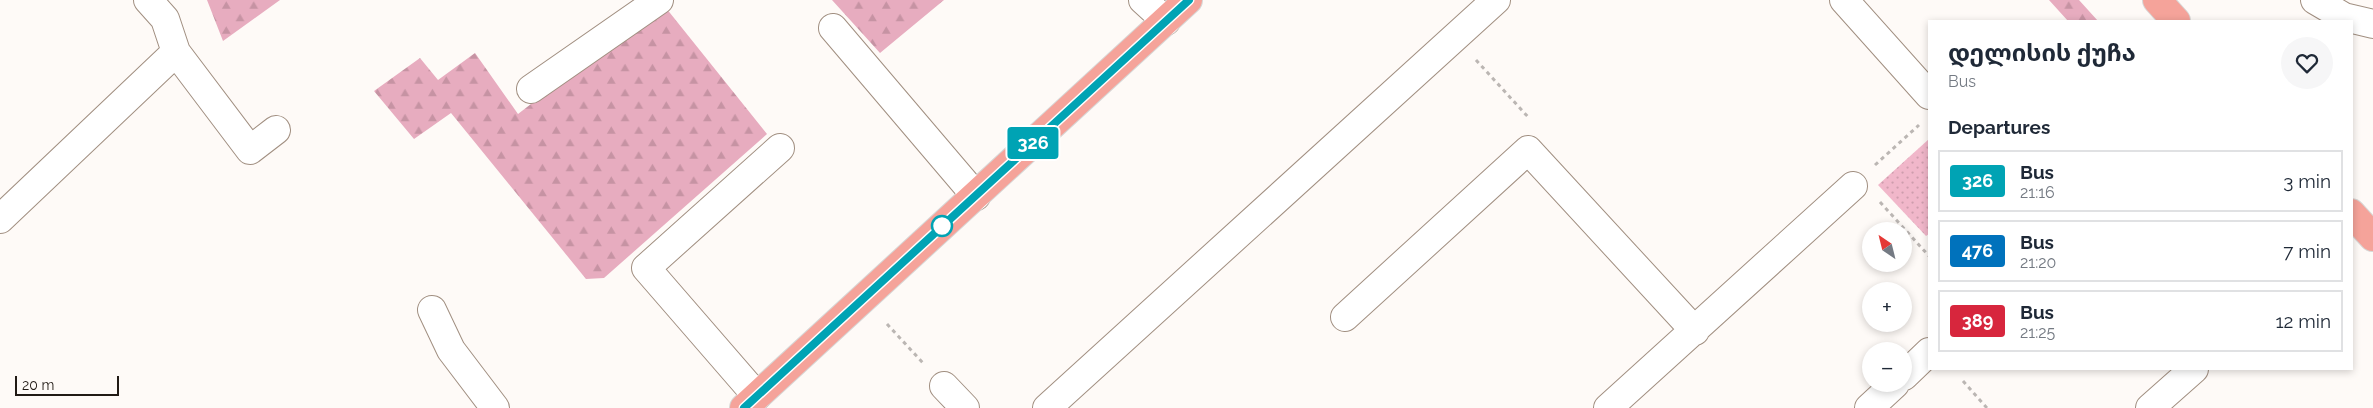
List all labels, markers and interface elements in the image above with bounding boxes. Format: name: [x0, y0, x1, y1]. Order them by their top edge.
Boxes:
button: heart: [2281, 37, 2333, 89]
text: დელისის ქუჩა: [1948, 38, 2136, 67]
text: Bus: [1948, 72, 1976, 91]
text: Departures: [1948, 116, 2050, 138]
line badge: 326: [1004, 127, 1062, 159]
text: 326: [1017, 132, 1049, 153]
text: Bus: [2020, 161, 2054, 183]
text: 326: [1962, 170, 1993, 191]
text: 3 min: [2283, 170, 2331, 192]
text: 21:16: [2020, 183, 2055, 202]
unlabelled marker: [931, 215, 953, 237]
north arrow: [1862, 222, 1912, 272]
map controls: [1862, 222, 1912, 392]
text: Bus: [2020, 231, 2054, 253]
text: 476: [1962, 240, 1993, 261]
text: 7 min: [2283, 240, 2331, 262]
text: 21:20: [2020, 253, 2056, 272]
button: +: [1862, 282, 1912, 332]
text: Bus: [2020, 301, 2054, 323]
text: 389: [1962, 310, 1993, 331]
text: 12 min: [2275, 310, 2331, 332]
text: 21:25: [2020, 323, 2055, 342]
button: −: [1862, 342, 1912, 392]
scale bar: [15, 373, 119, 396]
text: 20 m: [22, 377, 54, 393]

